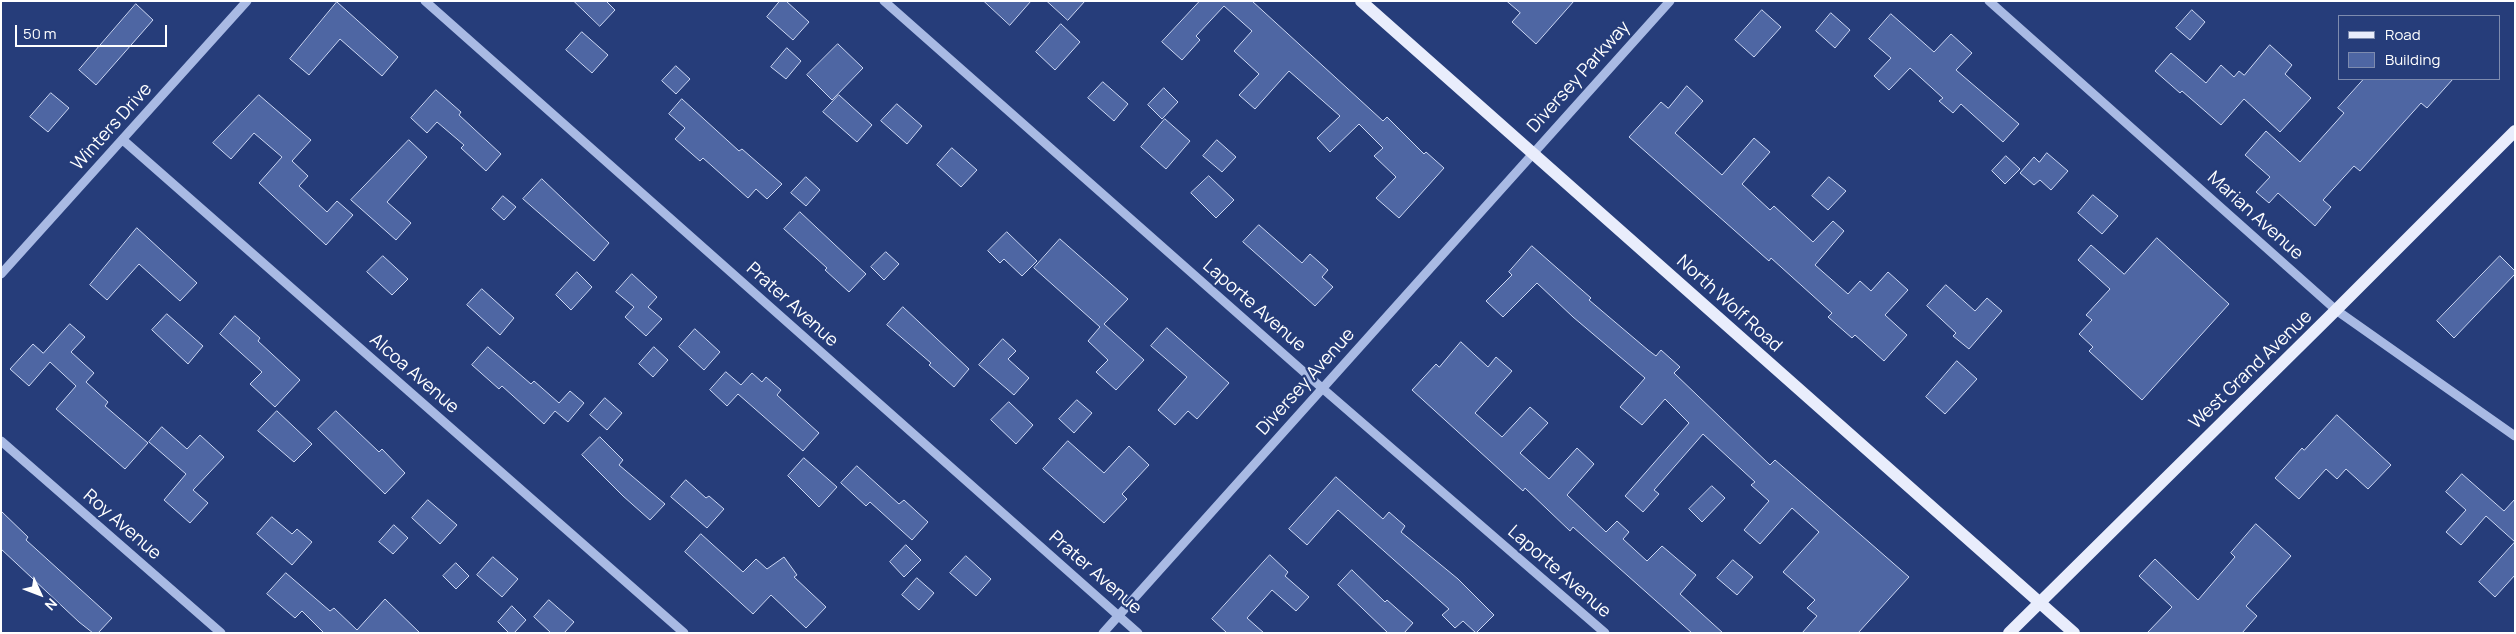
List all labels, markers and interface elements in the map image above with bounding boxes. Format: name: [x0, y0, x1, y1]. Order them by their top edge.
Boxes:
scale bar: [18, 15, 170, 47]
legend: [2338, 15, 2501, 80]
street label: Diversey Parkway: [1523, 17, 1635, 137]
text: 50 m: [23, 23, 57, 44]
text: Road: [2385, 24, 2421, 45]
text: Building: [2385, 49, 2440, 70]
street label: Winters Drive: [67, 79, 157, 175]
street label: Marian Avenue: [2203, 167, 2307, 265]
street label: North Wolf Road: [1672, 251, 1786, 357]
street label: Laporte Avenue: [1198, 255, 1310, 357]
street label: Prater Avenue: [742, 258, 842, 352]
street label: West Grand Avenue: [2185, 306, 2317, 434]
street label: Diversey Avenue: [1252, 324, 1360, 440]
street label: Alcoa Avenue: [365, 329, 463, 419]
street label: Roy Avenue: [79, 485, 165, 565]
street label: Laporte Avenue: [1503, 521, 1615, 623]
street label: Prater Avenue: [1044, 527, 1146, 619]
north arrow: [15, 569, 65, 619]
text: N: [41, 594, 62, 615]

